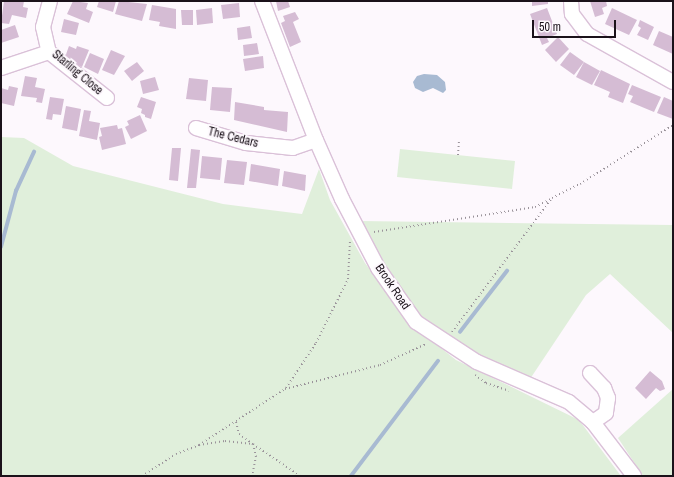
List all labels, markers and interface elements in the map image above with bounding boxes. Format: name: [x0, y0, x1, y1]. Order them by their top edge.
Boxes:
scale bar: [534, 12, 618, 38]
text: 50 m: [539, 19, 561, 35]
street label: Starling Close: [49, 48, 105, 98]
street label: The Cedars: [206, 125, 260, 151]
street label: Brook Road: [372, 261, 412, 313]

